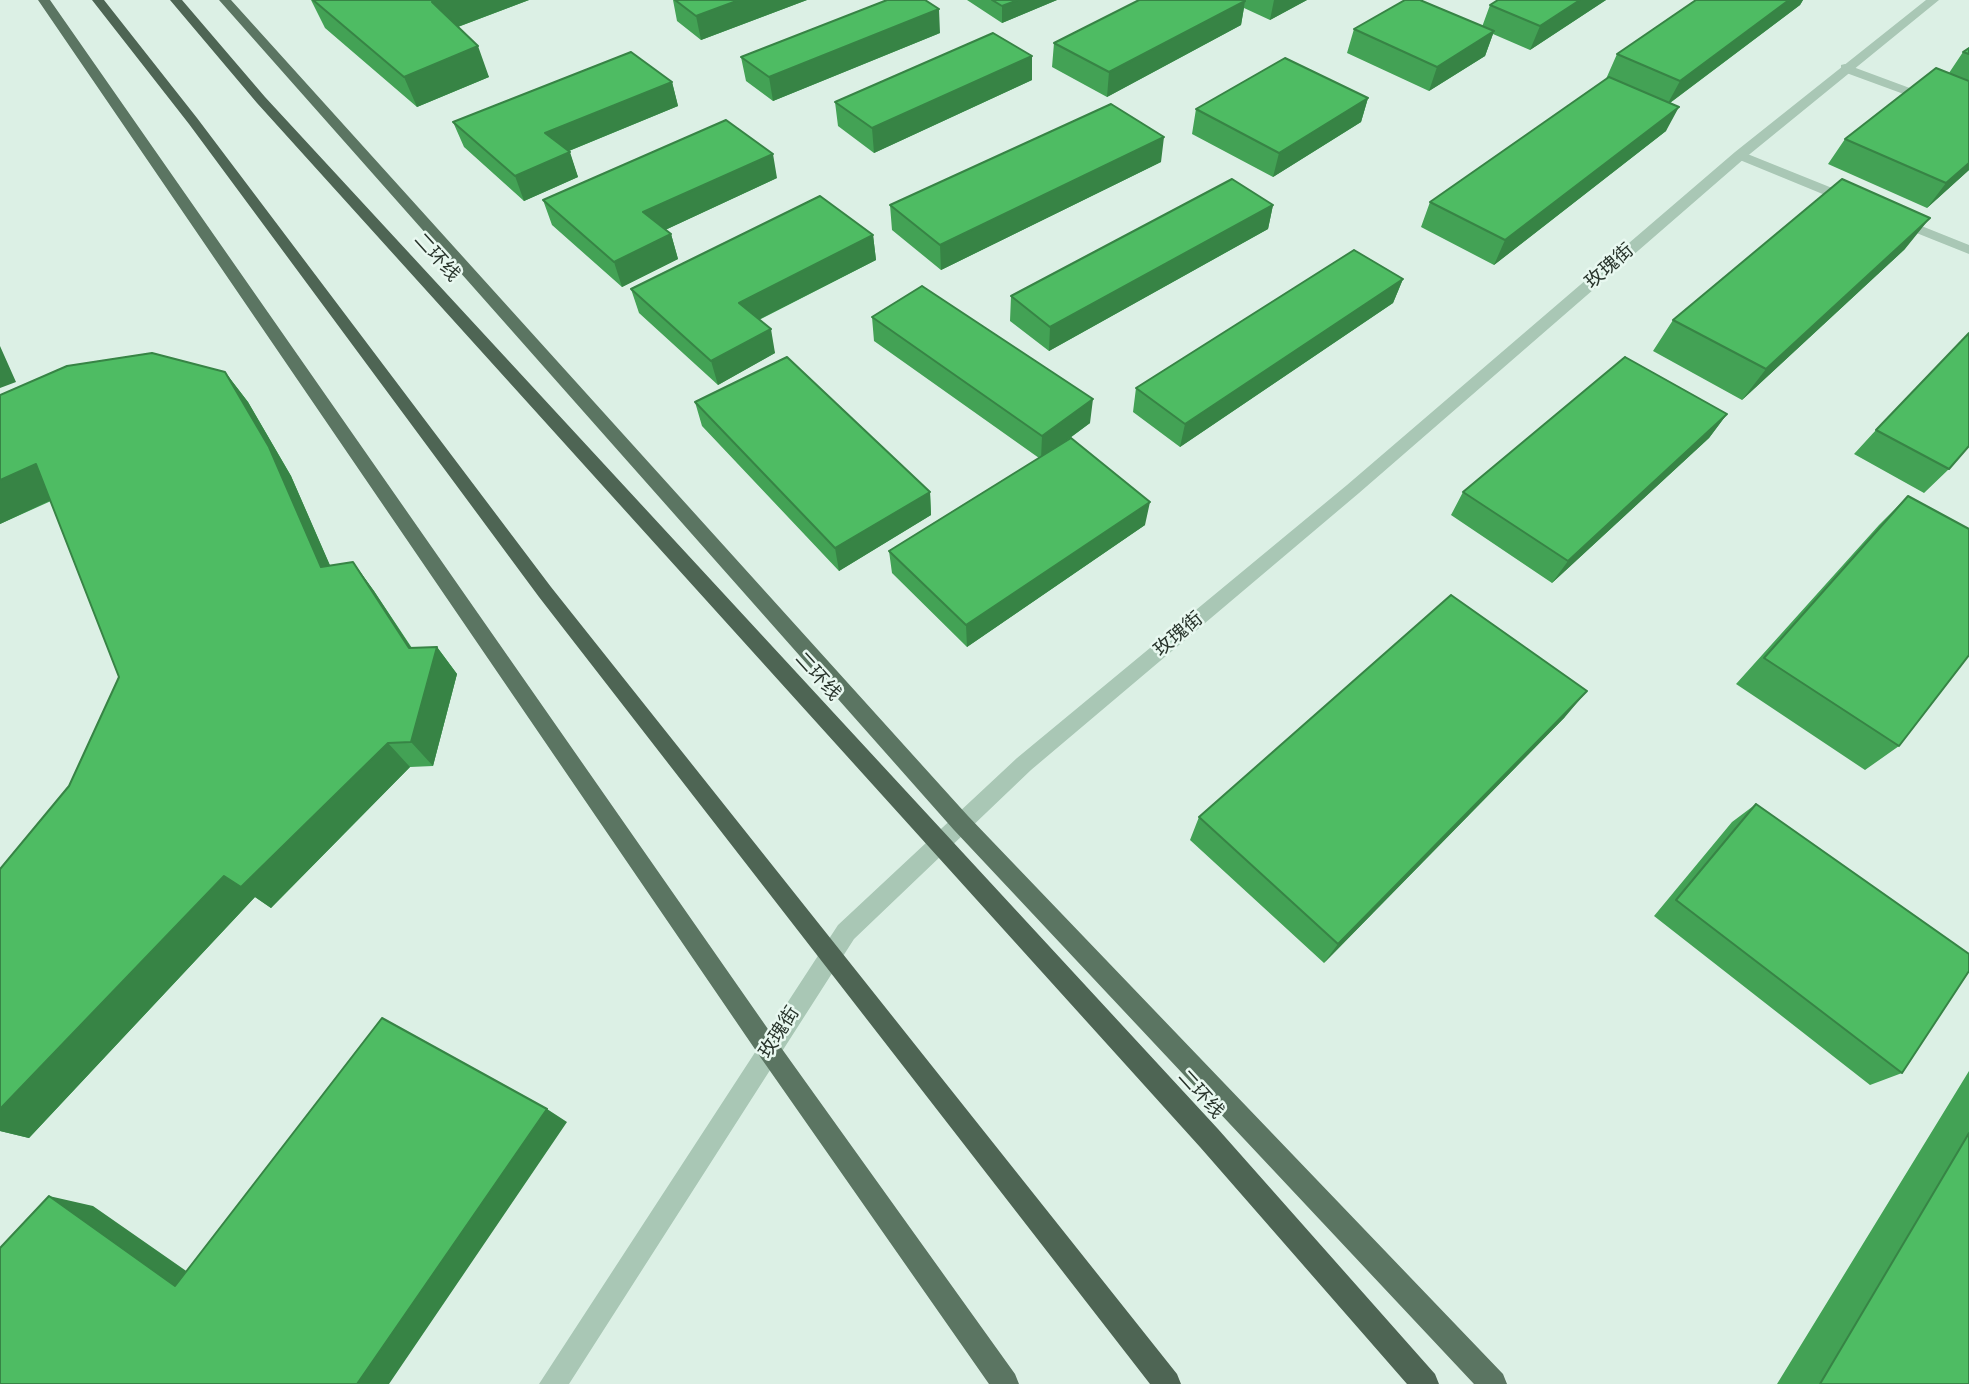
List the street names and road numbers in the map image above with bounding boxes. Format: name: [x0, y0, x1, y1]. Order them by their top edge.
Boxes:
street label: 二环线: [408, 229, 464, 287]
street label: 玫瑰街: [1581, 240, 1639, 294]
street label: 玫瑰街: [1150, 608, 1208, 662]
street label: 二环线: [789, 648, 845, 706]
street label: 玫瑰街: [755, 1003, 805, 1063]
street label: 二环线: [1172, 1066, 1228, 1124]

